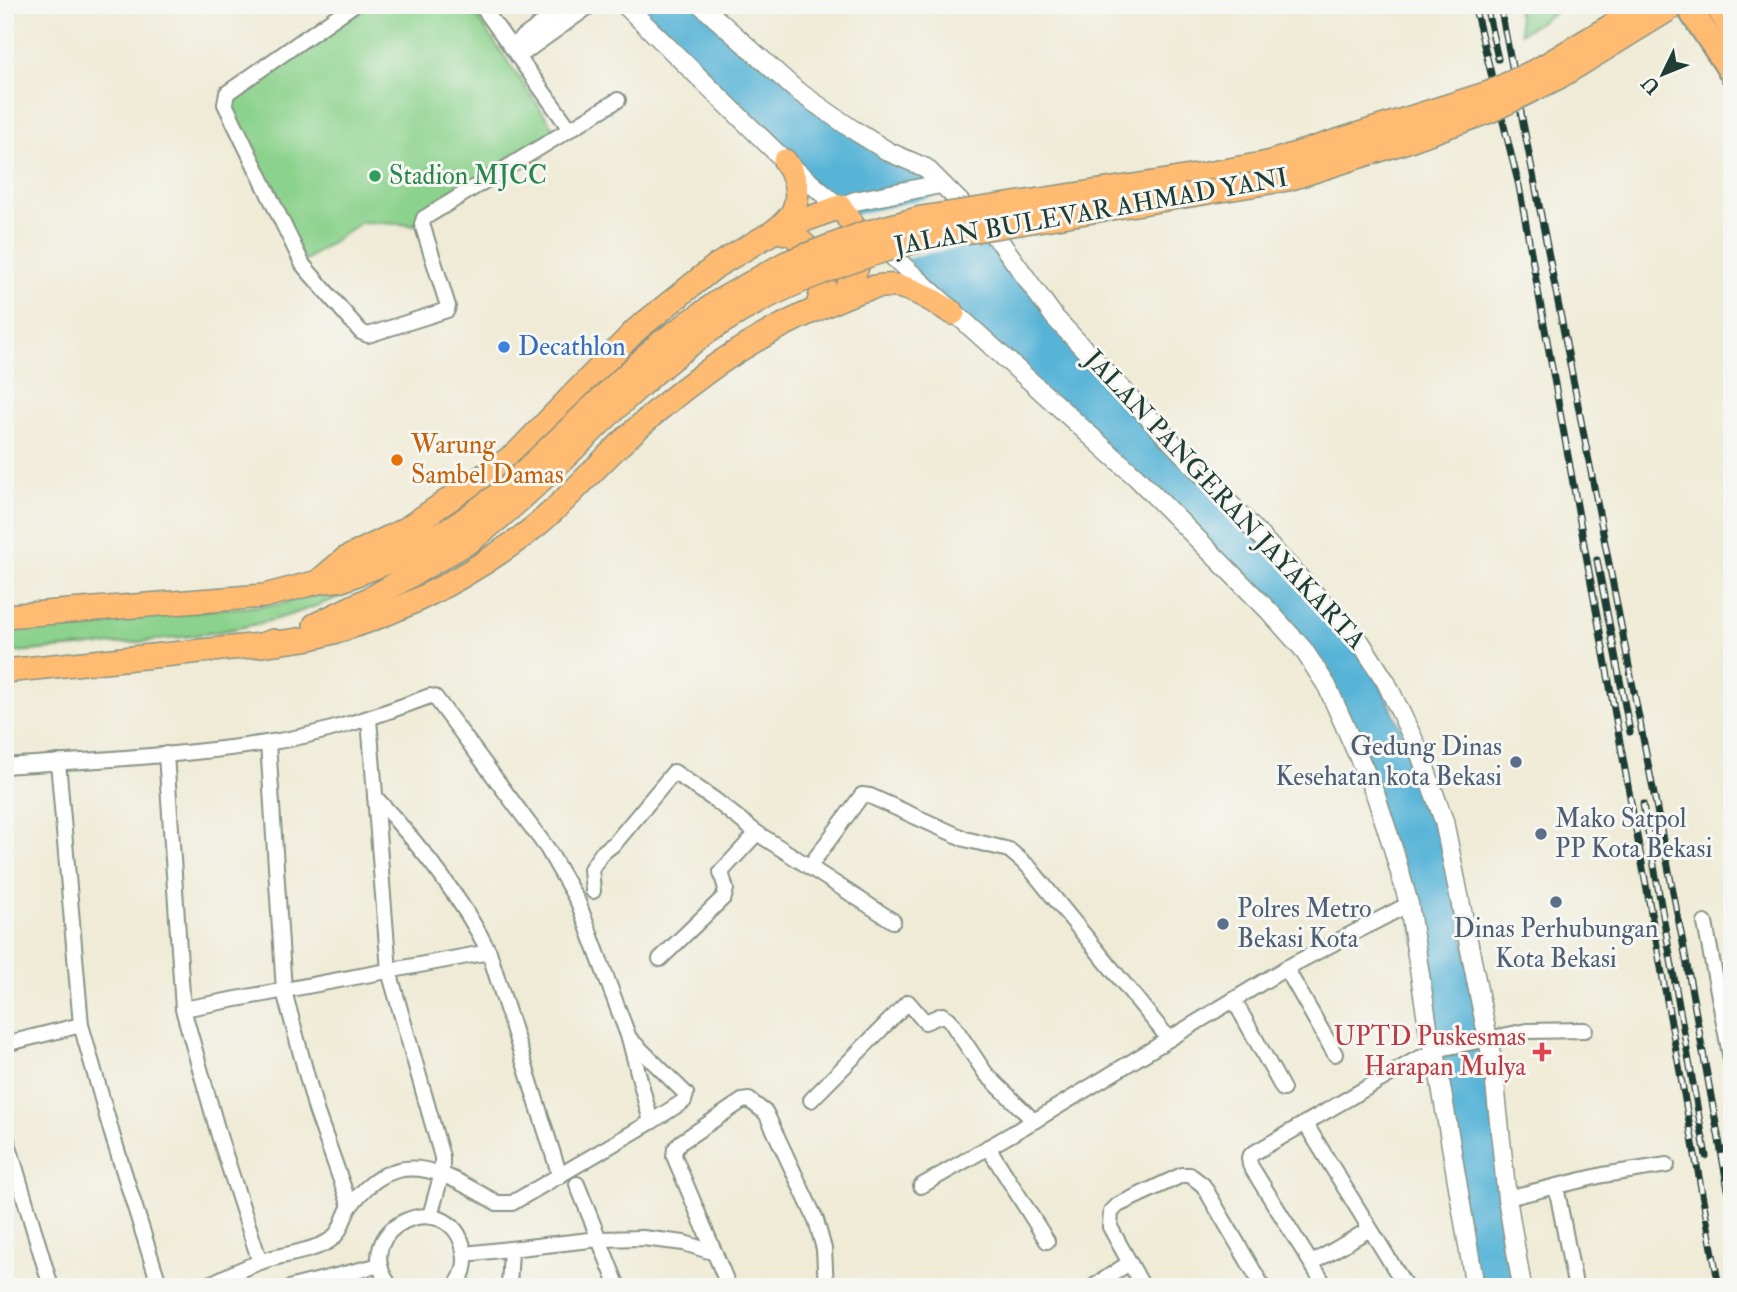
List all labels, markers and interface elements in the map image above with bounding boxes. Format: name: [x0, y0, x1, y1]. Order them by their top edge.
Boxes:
north arrow: [1628, 38, 1698, 108]
text: U: [1637, 71, 1666, 99]
place label: Stadion MJCC: [389, 160, 547, 192]
street label: JALAN BULEVAR AHMAD YANI: [891, 162, 1290, 263]
marker: Stadion MJCC: [367, 168, 383, 184]
place label: Decathlon: [518, 331, 626, 363]
marker: Decathlon: [496, 339, 512, 355]
street label: JALAN PANGERAN JAYAKARTA: [1077, 343, 1373, 657]
place label: Warung Sambel Damas: [410, 429, 564, 491]
marker: Warung Sambel Damas: [389, 452, 405, 468]
place label: Gedung Dinas Kesehatan kota Bekasi: [1275, 731, 1502, 793]
marker: Gedung Dinas Kesehatan kota Bekasi: [1508, 754, 1524, 770]
place label: Mako Satpol PP Kota Bekasi: [1555, 803, 1712, 865]
marker: Mako Satpol PP Kota Bekasi: [1533, 826, 1549, 842]
place label: Polres Metro Bekasi Kota: [1237, 893, 1372, 955]
marker: Dinas Perhubungan Kota Bekasi: [1548, 894, 1564, 910]
place label: Dinas Perhubungan Kota Bekasi: [1454, 913, 1658, 975]
marker: Polres Metro Bekasi Kota: [1215, 916, 1231, 932]
place label: UPTD Puskesmas Harapan Mulya: [1333, 1021, 1526, 1084]
marker: UPTD Puskesmas Harapan Mulya: [1532, 1042, 1552, 1062]

